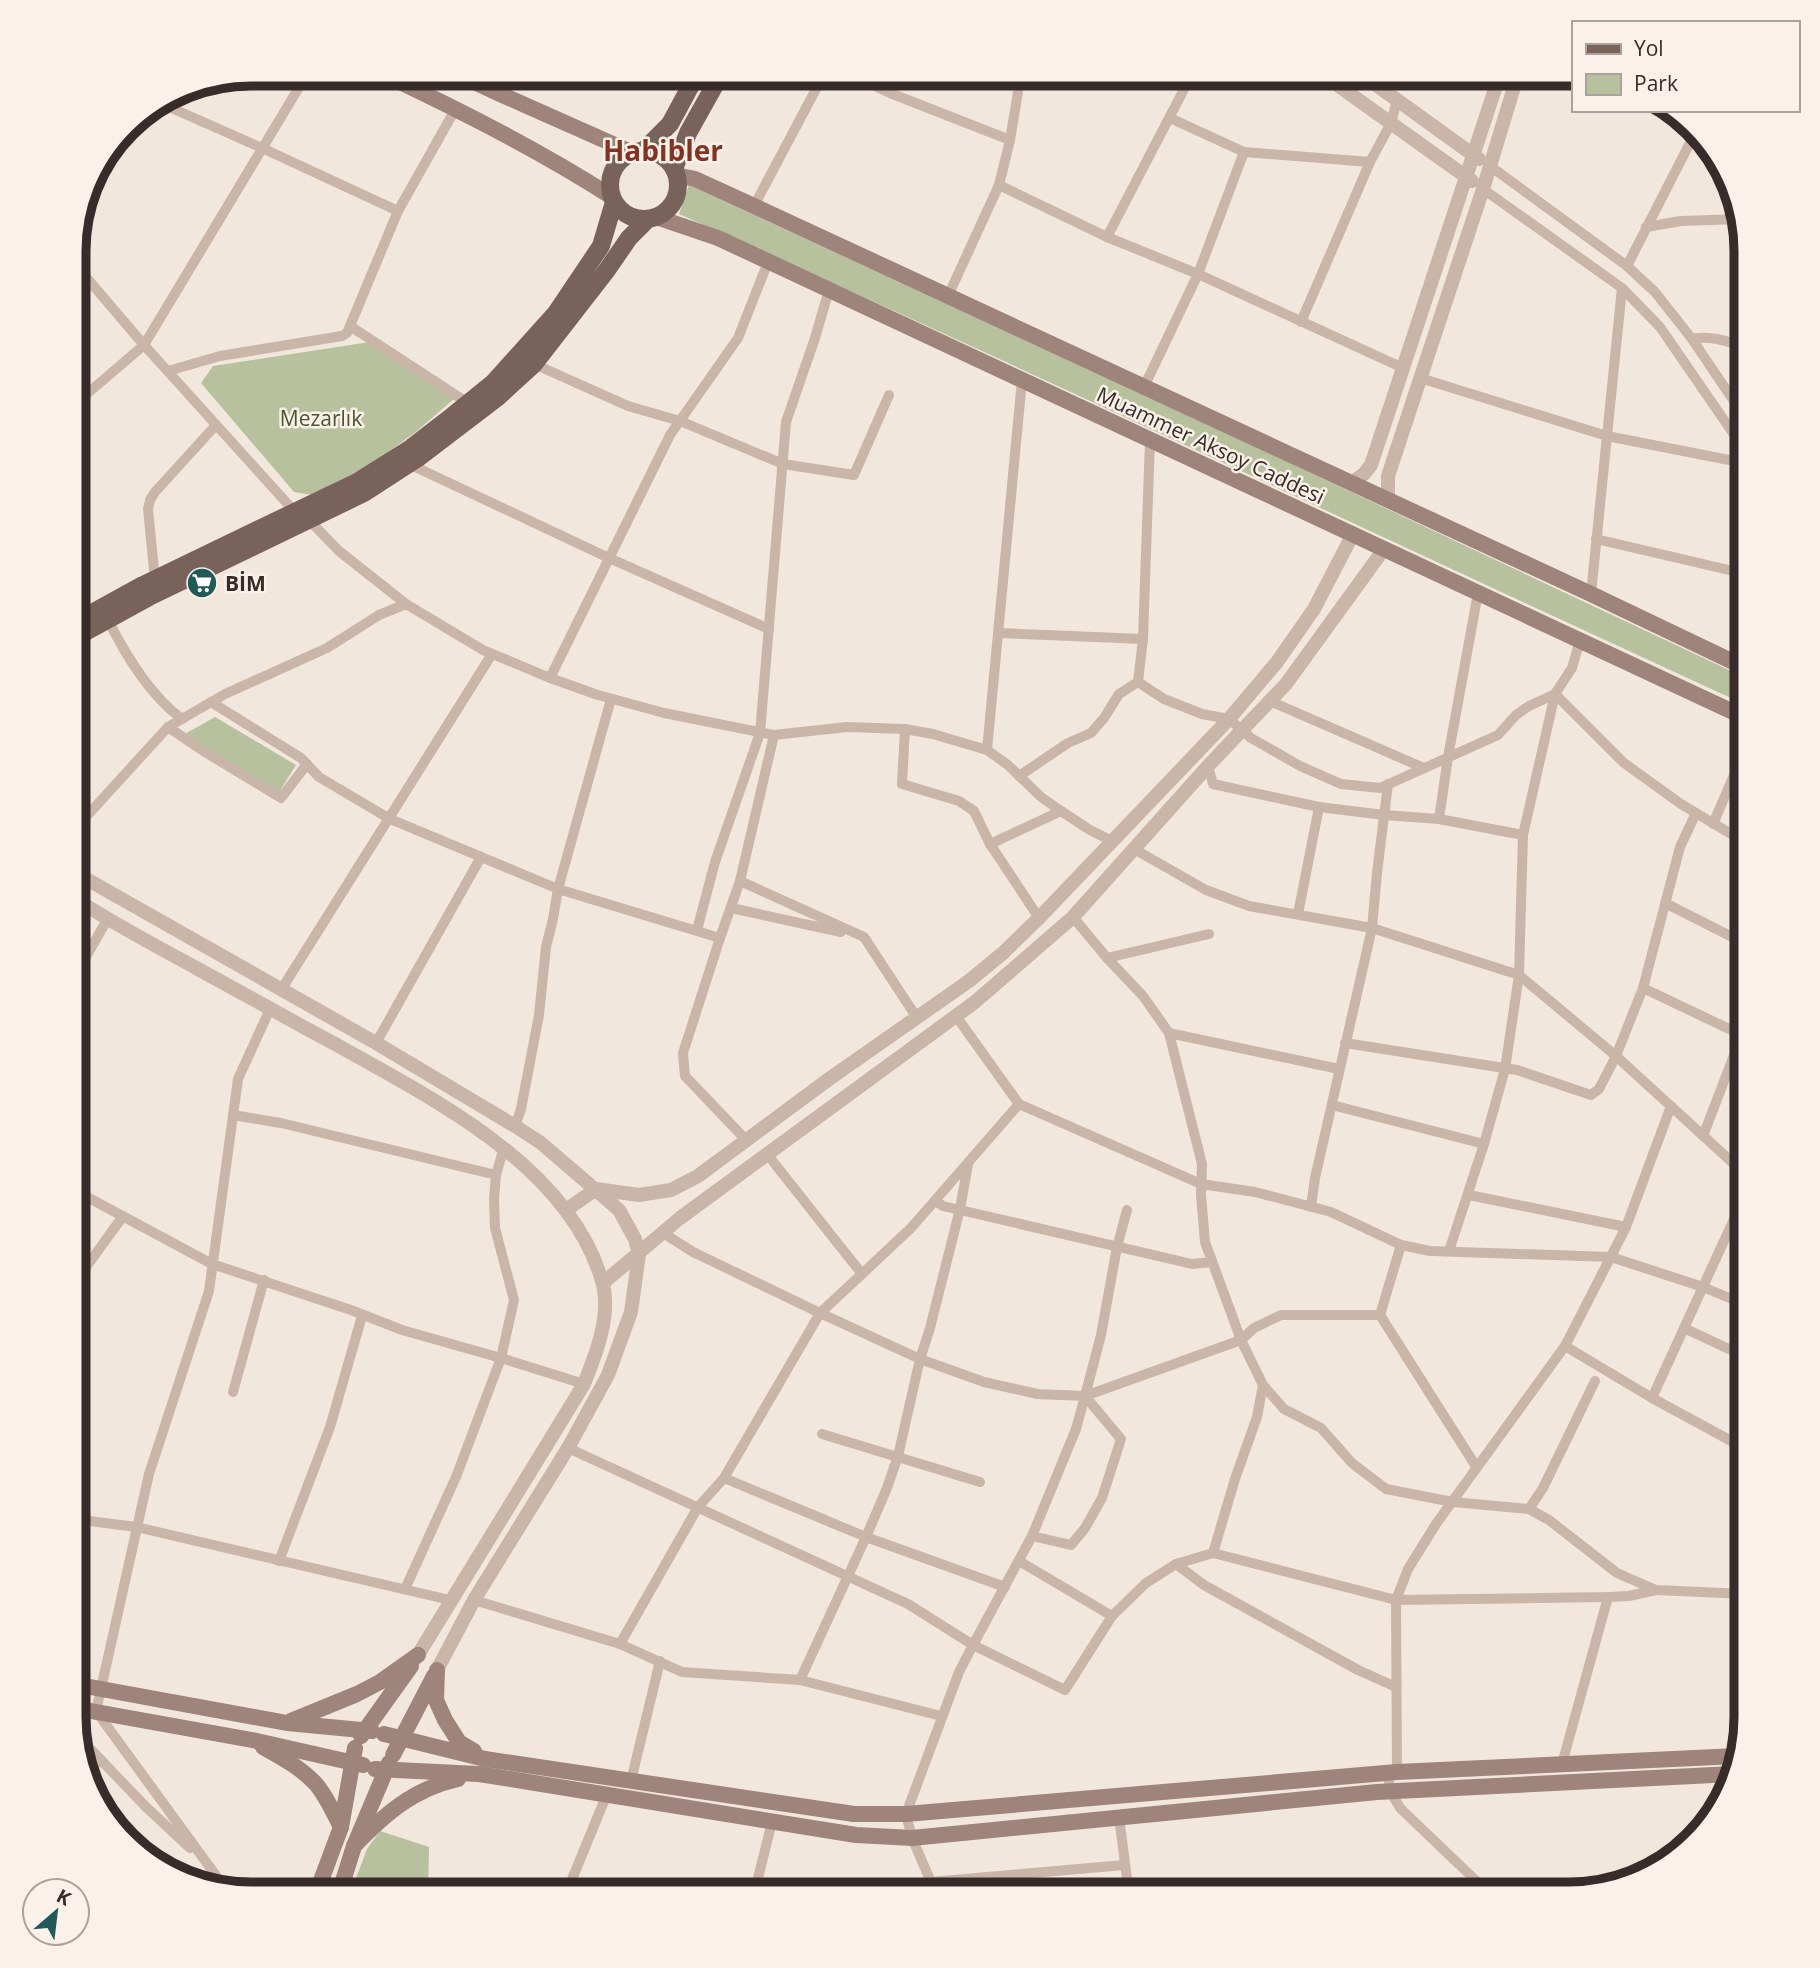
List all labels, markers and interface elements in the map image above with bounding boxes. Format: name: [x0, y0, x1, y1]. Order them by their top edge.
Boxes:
legend: [1572, 21, 1799, 112]
text: Yol: [1634, 34, 1664, 62]
text: Park: [1634, 69, 1678, 97]
district label: Habibler: [603, 131, 723, 169]
street label: Muammer Aksoy Caddesi: [1092, 380, 1330, 510]
park label: Mezarlık: [280, 404, 362, 432]
supermarket icon: BİM: [185, 566, 219, 600]
place label: BİM: [225, 569, 266, 597]
north arrow: [21, 1877, 91, 1947]
text: K: [52, 1883, 76, 1912]

